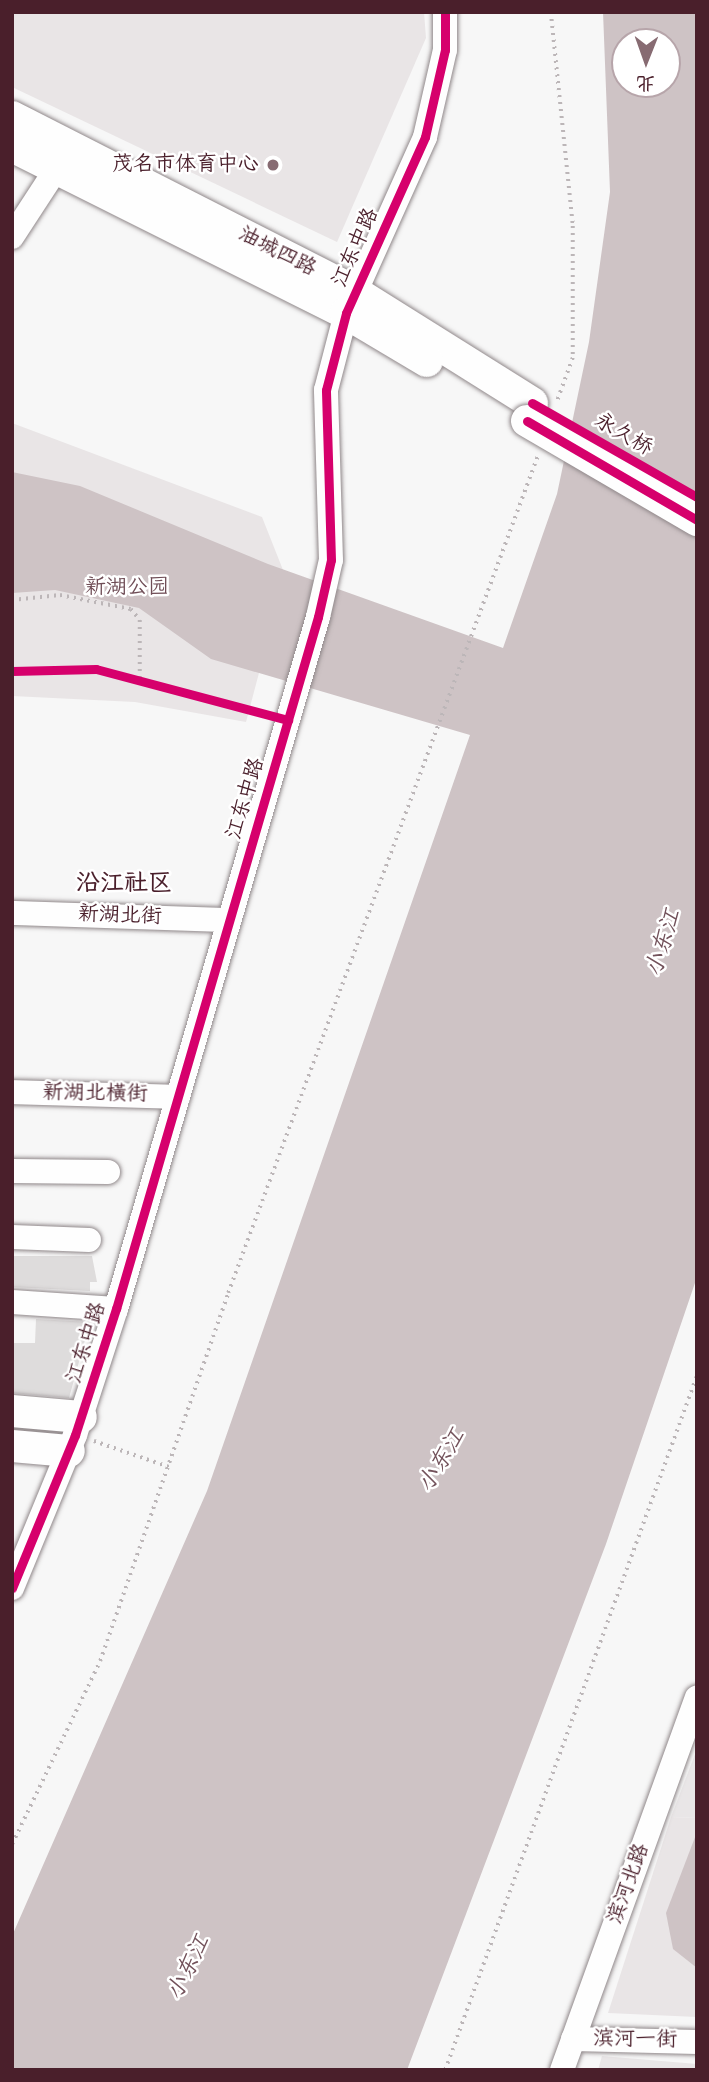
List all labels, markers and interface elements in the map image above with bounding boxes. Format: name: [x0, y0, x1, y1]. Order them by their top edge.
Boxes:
north arrow: [611, 28, 681, 98]
text: 北: [636, 67, 655, 97]
place label: 茂名市体育中心: [112, 152, 259, 178]
marker: 茂名市体育中心: [265, 157, 281, 173]
street label: 江东中路: [327, 205, 385, 291]
street label: 油城四路: [234, 222, 320, 282]
street label: 永久桥: [589, 408, 657, 462]
park label: 新湖公园: [85, 575, 169, 601]
street label: 江东中路: [222, 755, 270, 843]
district label: 沿江社区: [76, 870, 172, 898]
street label: 新湖北街: [78, 902, 162, 930]
water label: 小东江: [641, 906, 687, 980]
street label: 新湖北横街: [42, 1080, 148, 1108]
street label: 江东中路: [62, 1299, 112, 1387]
water label: 小东江: [412, 1424, 472, 1498]
street label: 滨河北路: [603, 1840, 655, 1928]
water label: 小东江: [161, 1931, 217, 2005]
street label: 滨河一街: [593, 2027, 677, 2053]

